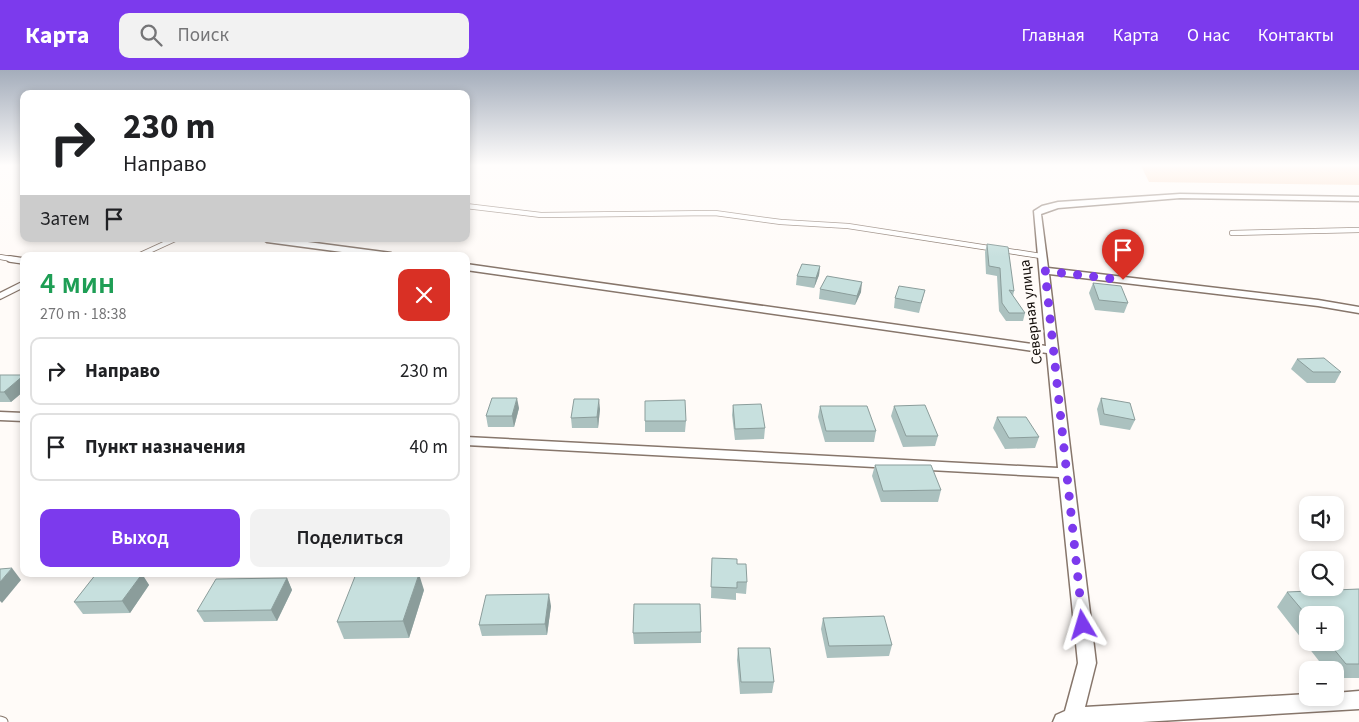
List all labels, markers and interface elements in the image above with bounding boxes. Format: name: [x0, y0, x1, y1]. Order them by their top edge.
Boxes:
search box: [119, 13, 469, 58]
text: Карта: [25, 18, 89, 53]
icon: search: [137, 21, 165, 49]
text: Поиск: [177, 22, 229, 49]
text: Главная: [1022, 23, 1085, 48]
text: Карта: [1113, 23, 1159, 48]
text: О нас: [1187, 23, 1230, 48]
text: Контакты: [1258, 23, 1334, 48]
text: 230 m: [123, 102, 215, 152]
icon: right: [40, 110, 105, 175]
text: Направо: [123, 148, 207, 180]
icon: arrive: [100, 205, 128, 233]
text: Затем: [40, 206, 90, 233]
pin: [1102, 229, 1144, 280]
icon: arrive: [1109, 236, 1137, 264]
street label: Северная улица: [1014, 258, 1048, 366]
text: 4 мин: [40, 262, 115, 305]
button: close: [398, 269, 450, 321]
text: 270 m · 18:38: [40, 303, 127, 325]
icon: right: [42, 357, 70, 385]
text: Направо: [85, 358, 160, 385]
text: 230 m: [400, 358, 448, 385]
icon: arrive: [42, 433, 70, 461]
text: Пункт назначения: [85, 434, 246, 461]
text: 40 m: [410, 434, 448, 461]
map controls: [1299, 496, 1344, 706]
button: sound: [1299, 496, 1344, 541]
button: Выход: [40, 509, 240, 567]
button: Поделиться: [250, 509, 450, 567]
button: search: [1299, 551, 1344, 596]
position arrow: [1056, 598, 1108, 650]
button: +: [1299, 606, 1344, 651]
button: −: [1299, 661, 1344, 706]

